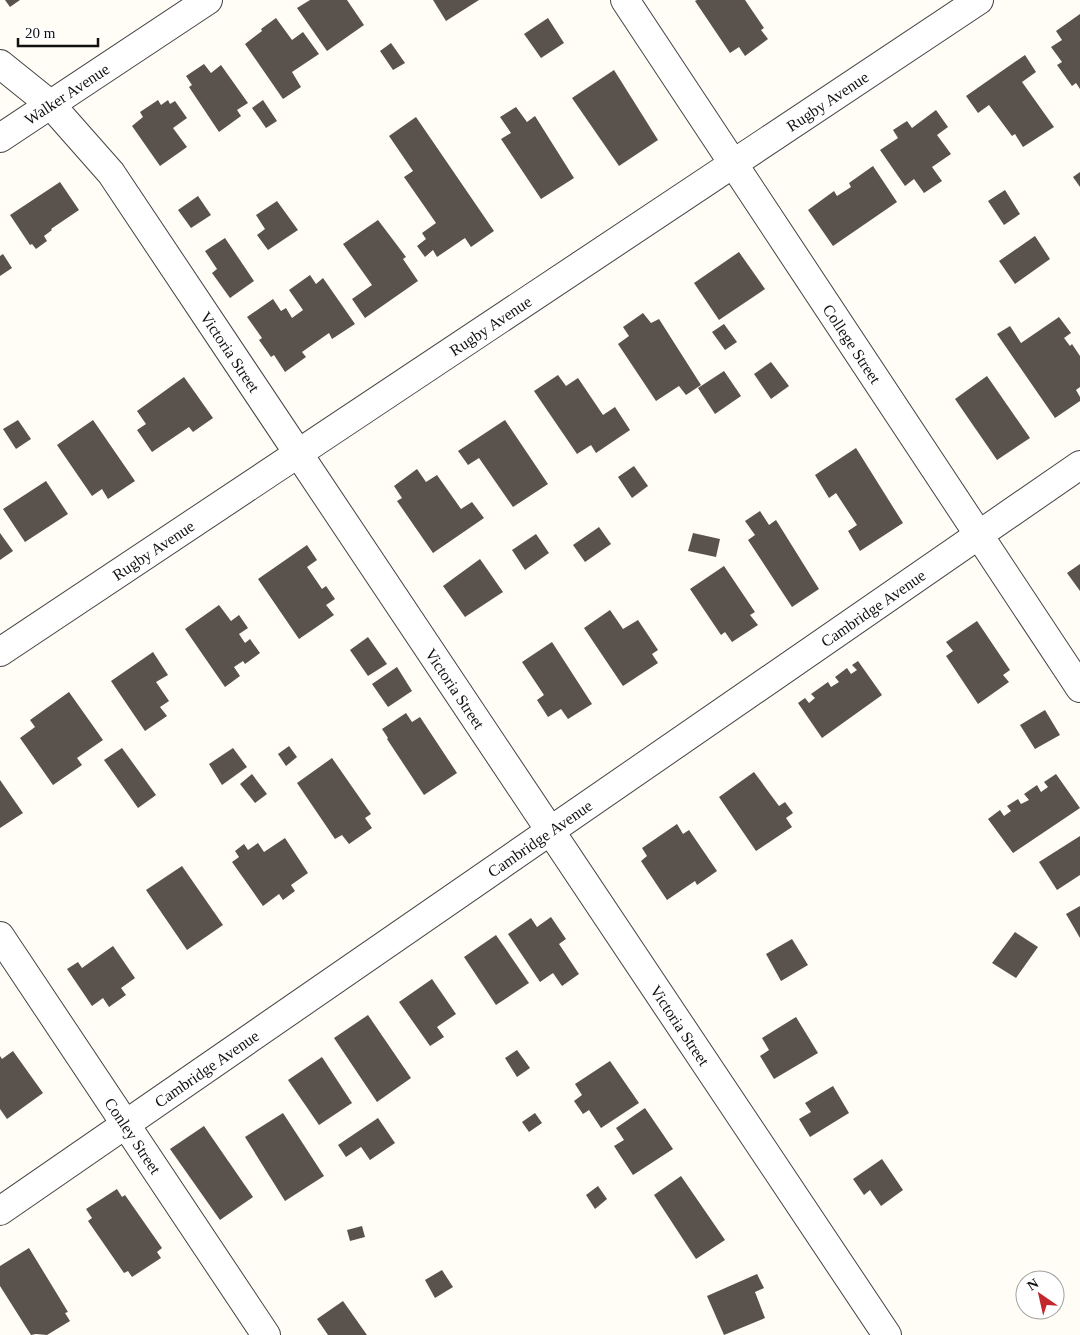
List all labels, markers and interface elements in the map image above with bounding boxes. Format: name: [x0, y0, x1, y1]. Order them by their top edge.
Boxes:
scale bar: [18, 15, 98, 47]
text: 20 m: [25, 25, 56, 41]
street label: Walker Avenue: [22, 60, 112, 128]
street label: Rugby Avenue: [784, 68, 872, 135]
street label: Rugby Avenue: [447, 293, 535, 359]
street label: College Street: [820, 301, 884, 387]
street label: Victoria Street: [197, 309, 263, 396]
street label: Rugby Avenue: [109, 517, 197, 584]
street label: Cambridge Avenue: [818, 567, 929, 650]
street label: Victoria Street: [422, 645, 488, 733]
street label: Cambridge Avenue: [485, 797, 595, 880]
street label: Victoria Street: [647, 982, 713, 1069]
street label: Cambridge Avenue: [151, 1027, 262, 1111]
street label: Conley Street: [101, 1095, 164, 1178]
north arrow: [1015, 1270, 1065, 1320]
text: N: [1025, 1276, 1041, 1294]

